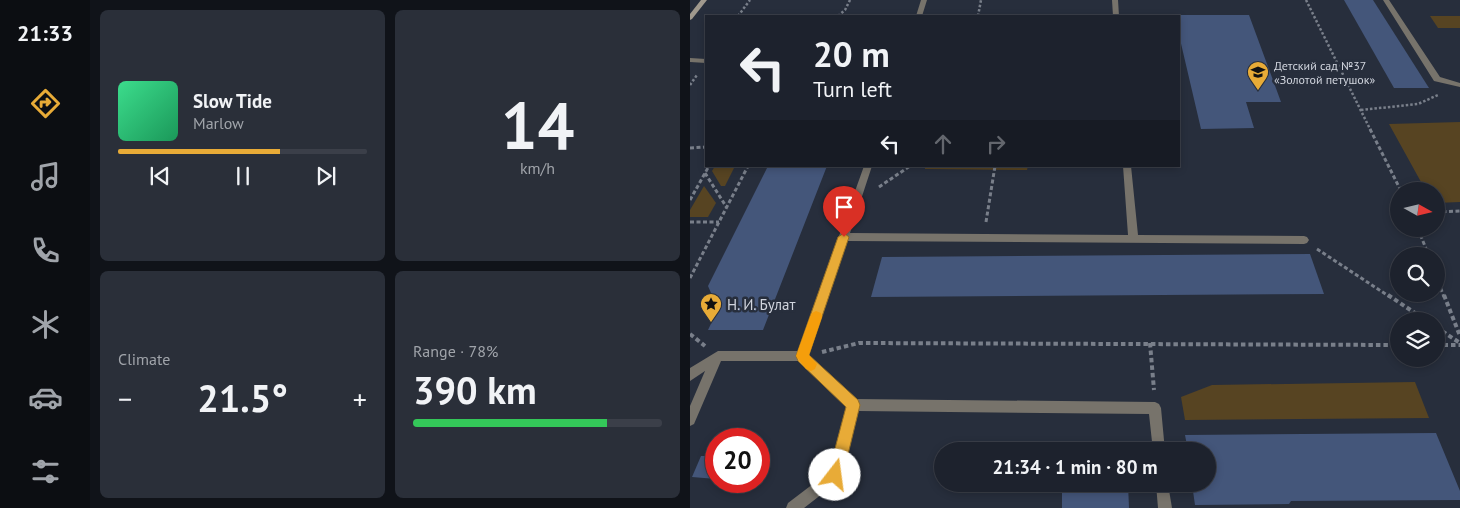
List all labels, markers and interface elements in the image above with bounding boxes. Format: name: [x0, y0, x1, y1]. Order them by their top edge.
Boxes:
text: 21:33: [17, 19, 73, 47]
text: 20 m: [813, 31, 890, 77]
icon: left: [730, 35, 795, 100]
place label: Детский сад №37 «Золотой петушок»: [1274, 58, 1376, 87]
school or university icon: Детский сад №37 «Золотой петушок»: [1246, 60, 1270, 91]
text: Turn left: [813, 75, 892, 103]
text: 14: [501, 83, 574, 167]
icon: directions: [28, 86, 63, 121]
text: Slow Tide: [193, 89, 272, 113]
text: Marlow: [193, 113, 244, 133]
icon: left: [876, 130, 904, 158]
icon: ahead: [929, 130, 957, 158]
icon: right: [982, 130, 1010, 158]
text: km/h: [520, 158, 555, 178]
icon: music: [28, 159, 63, 194]
icon: previous: [146, 162, 174, 190]
icon: pause: [229, 162, 257, 190]
icon: next: [312, 162, 340, 190]
north arrow: [1390, 182, 1445, 238]
map controls: [1390, 182, 1445, 367]
pin: [823, 186, 865, 237]
icon: arrive: [830, 193, 858, 221]
icon: phone: [28, 233, 63, 268]
button: search: [1390, 247, 1445, 302]
place icon: Н. И. Булат: [699, 292, 723, 323]
place label: Н. И. Булат: [727, 295, 795, 314]
icon: climate: [28, 307, 63, 342]
button: layers: [1390, 312, 1445, 367]
text: Range · 78%: [413, 341, 498, 361]
text: Climate: [118, 349, 170, 369]
text: 390 km: [413, 365, 537, 414]
text: 21.5°: [197, 373, 288, 422]
icon: car: [28, 380, 63, 415]
text: −: [118, 380, 132, 417]
text: +: [353, 380, 367, 417]
speed limit sign: 20: [705, 428, 770, 493]
position arrow: [808, 448, 860, 500]
icon: filters: [28, 454, 63, 489]
text: 21:34 · 1 min · 80 m: [992, 455, 1158, 479]

